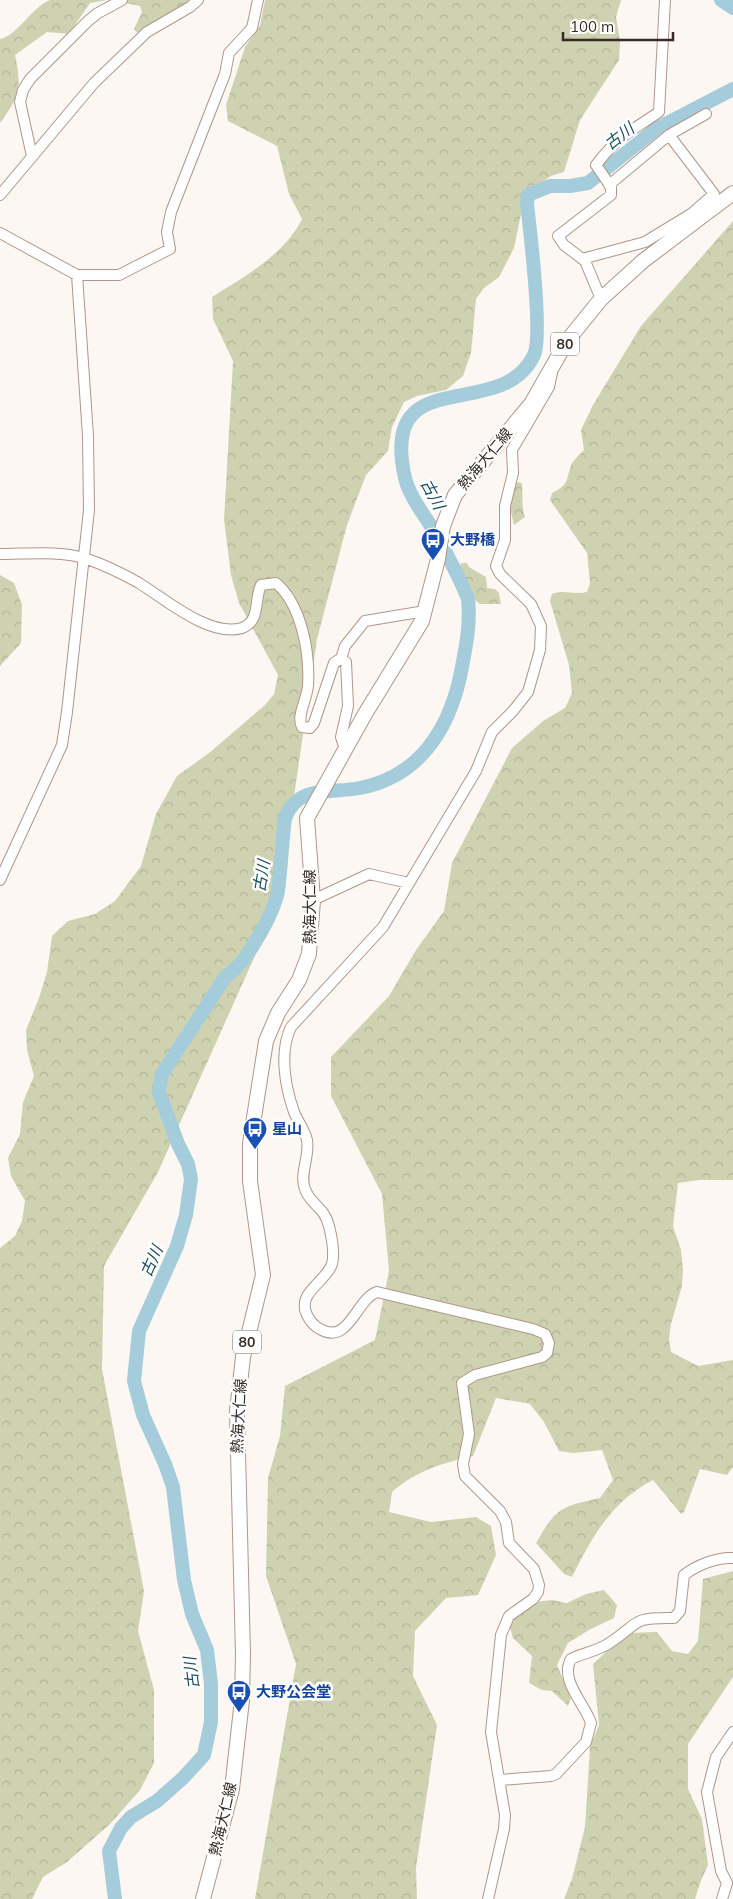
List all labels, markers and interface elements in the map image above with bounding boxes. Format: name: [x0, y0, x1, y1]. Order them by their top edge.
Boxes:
scale bar: [563, 10, 673, 42]
text: 100 m: [570, 17, 614, 36]
water label: 古川: [600, 117, 639, 154]
road number: 80: [551, 332, 579, 356]
street label: 熱海大仁線: [453, 424, 516, 494]
water label: 古川: [417, 475, 450, 515]
bus stop icon: 大野橋: [420, 527, 446, 561]
place label: 大野橋: [450, 530, 496, 549]
water label: 古川: [249, 857, 274, 893]
street label: 熱海大仁線: [300, 869, 319, 945]
bus stop icon: 星山: [242, 1116, 268, 1150]
place label: 星山: [272, 1119, 302, 1138]
water label: 古川: [135, 1240, 167, 1280]
road number: 80: [233, 1330, 261, 1354]
street label: 熱海大仁線: [227, 1378, 250, 1454]
water label: 古川: [179, 1654, 203, 1690]
bus stop icon: 大野公会堂: [226, 1679, 252, 1713]
place label: 大野公会堂: [256, 1682, 331, 1701]
street label: 熱海大仁線: [205, 1780, 240, 1858]

